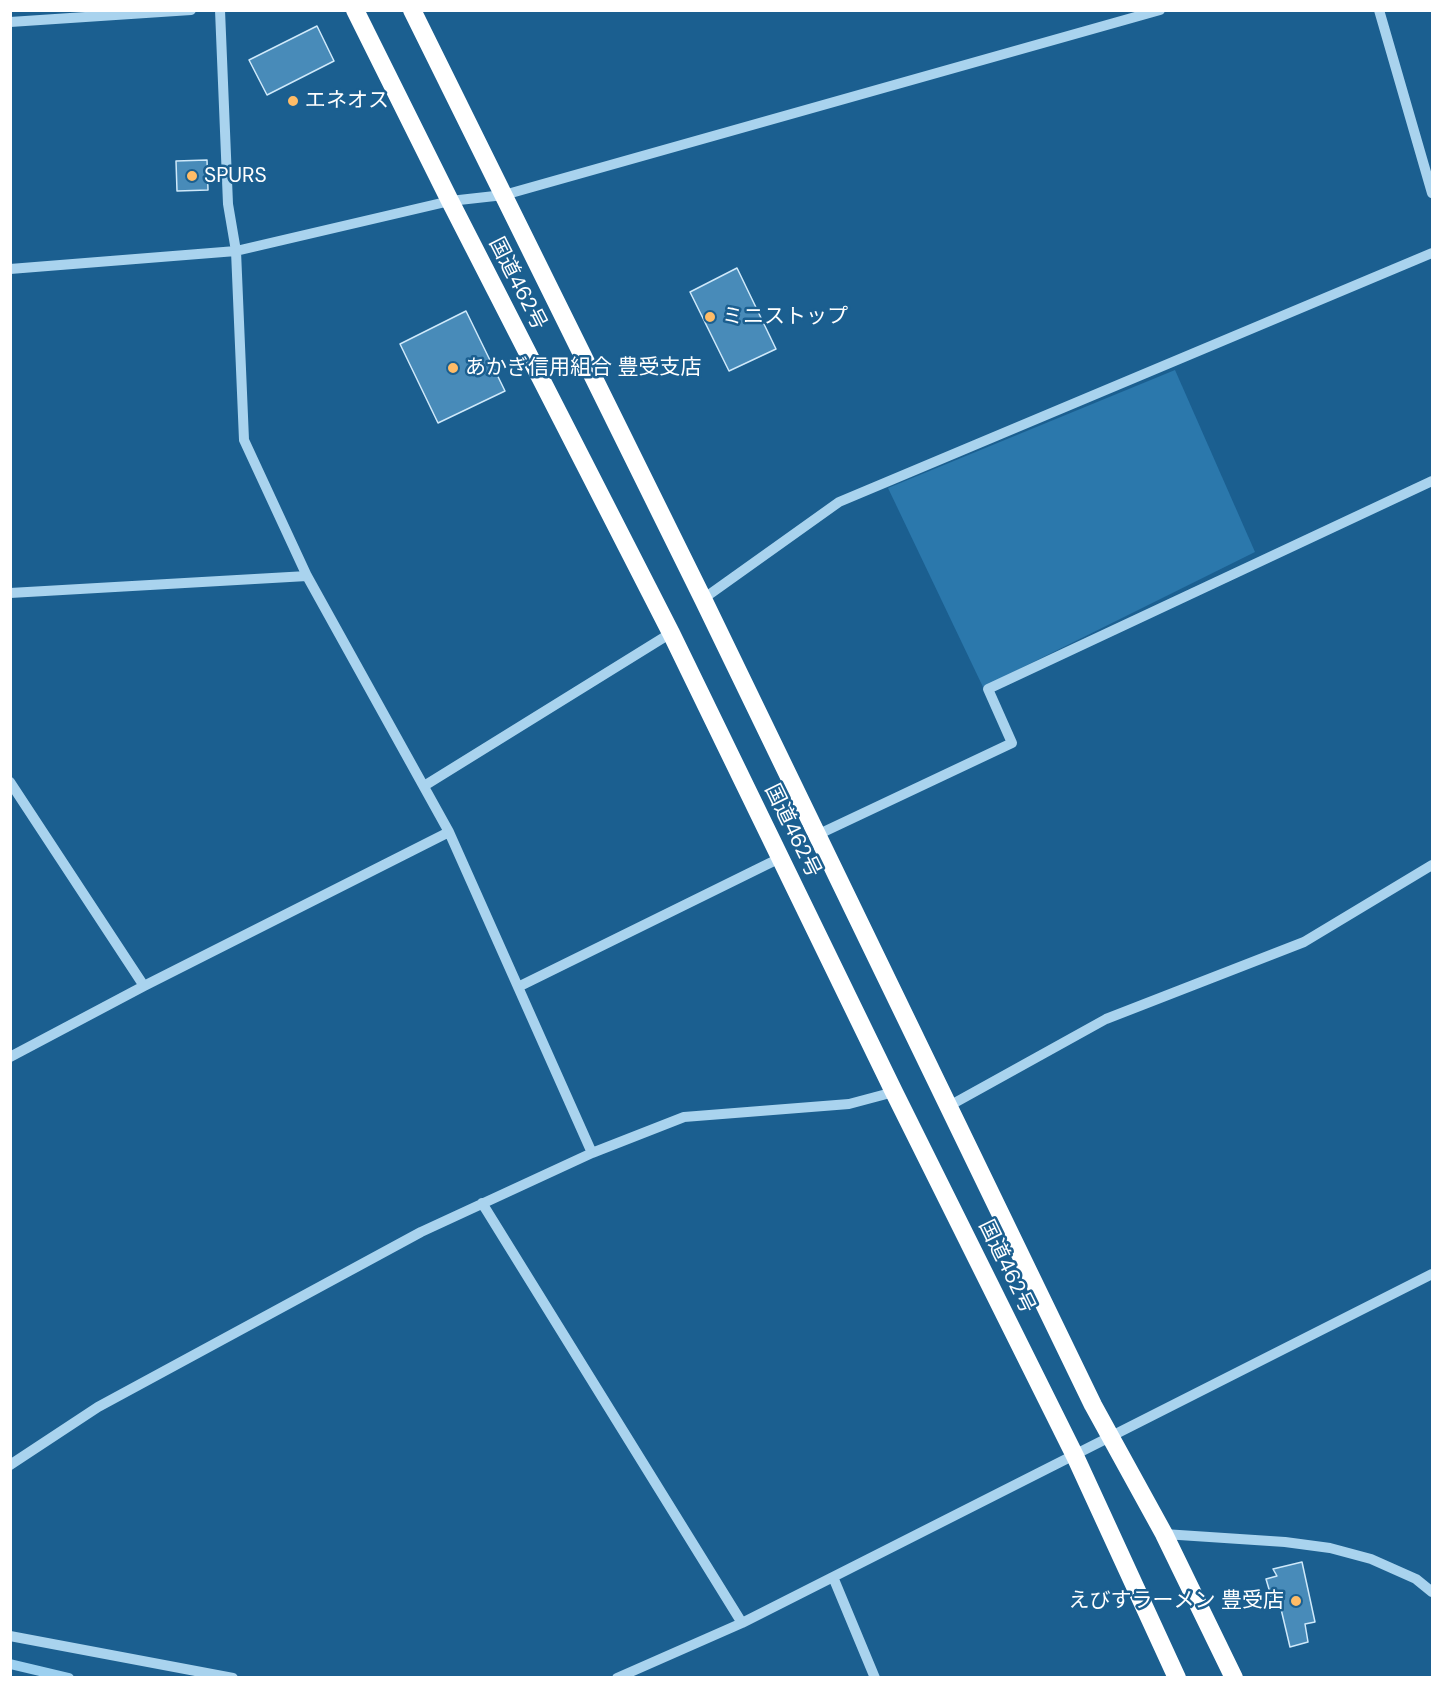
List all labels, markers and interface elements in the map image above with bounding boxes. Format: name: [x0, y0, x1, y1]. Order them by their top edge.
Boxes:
place label: エネオス: [305, 88, 389, 114]
marker: エネオス: [286, 94, 300, 108]
place label: SPURS: [204, 163, 267, 189]
marker: SPURS: [185, 169, 199, 183]
street label: 国道462号: [483, 234, 551, 334]
place label: ミニストップ: [722, 304, 848, 330]
marker: ミニストップ: [703, 310, 717, 324]
place label: あかぎ信用組合 豊受支店: [465, 355, 702, 381]
marker: あかぎ信用組合 豊受支店: [446, 361, 460, 375]
street label: 国道462号: [759, 780, 825, 882]
street label: 国道462号: [973, 1216, 1039, 1318]
place label: えびすラーメン 豊受店: [1068, 1588, 1284, 1614]
marker: えびすラーメン 豊受店: [1289, 1594, 1303, 1608]

